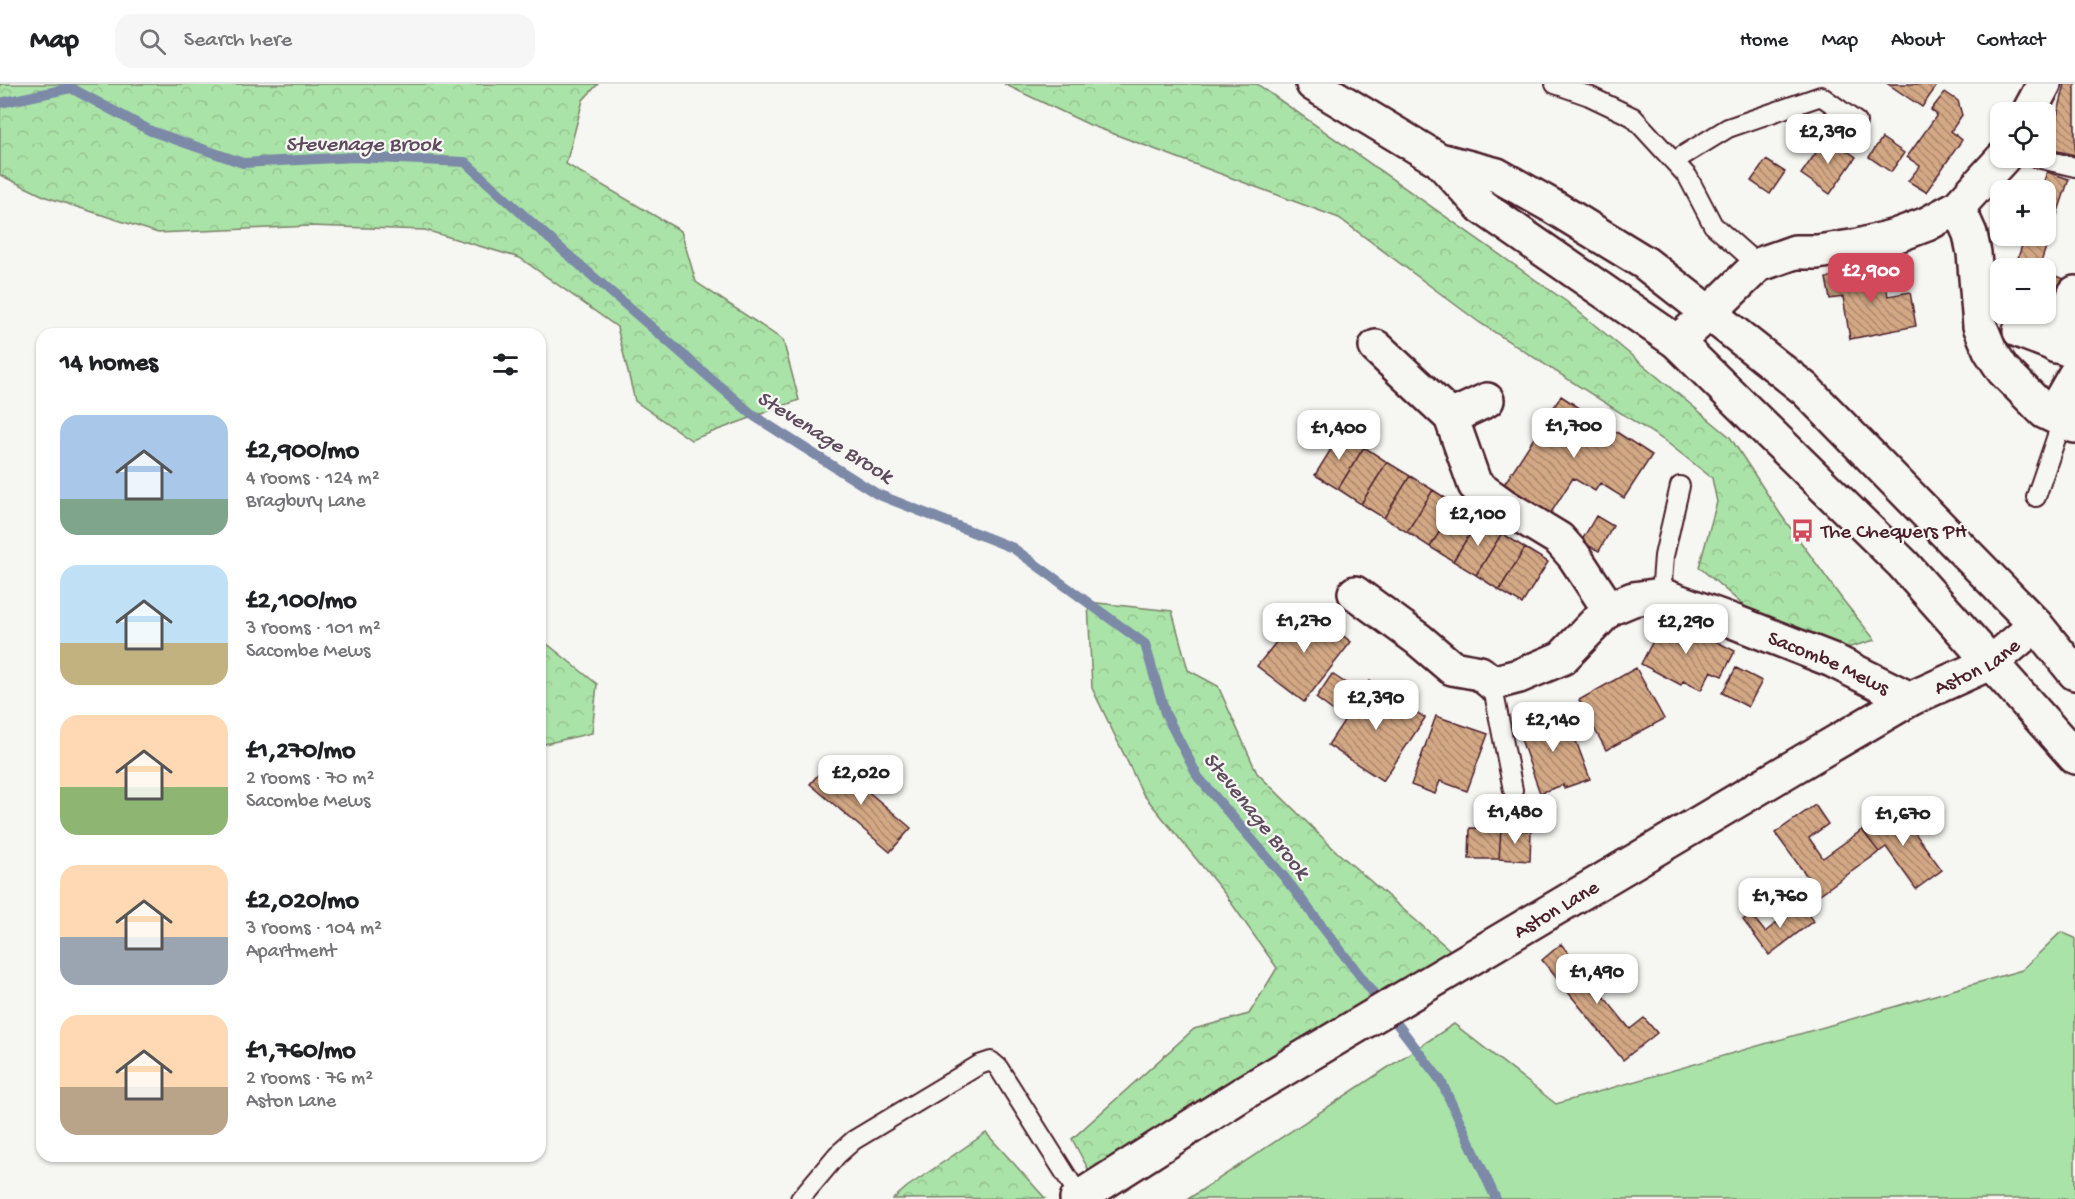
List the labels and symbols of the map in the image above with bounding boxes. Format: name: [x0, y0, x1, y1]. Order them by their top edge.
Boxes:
pin: £2,390: [1779, 114, 1877, 165]
water label: Stevenage Brook: [285, 133, 443, 159]
pin: £2,900: [1822, 253, 1920, 304]
water label: Stevenage Brook: [751, 386, 898, 492]
pin: £1,700: [1525, 408, 1623, 459]
pin: £1,400: [1290, 410, 1388, 461]
pin: £2,100: [1429, 496, 1527, 547]
bus stop icon: The Chequers PH: [1790, 517, 1816, 543]
place label: The Chequers PH: [1820, 521, 1968, 546]
pin: £1,270: [1255, 603, 1353, 654]
pin: £2,290: [1637, 604, 1735, 655]
street label: Sacombe Mews: [1763, 627, 1894, 703]
street label: Aston Lane: [1931, 634, 2028, 702]
pin: £2,390: [1327, 680, 1425, 731]
pin: £2,140: [1504, 702, 1602, 753]
water label: Stevenage Brook: [1196, 748, 1315, 887]
pin: £2,020: [812, 755, 910, 806]
pin: £1,480: [1466, 794, 1564, 845]
pin: £1,670: [1854, 796, 1952, 847]
street label: Aston Lane: [1510, 876, 1605, 946]
pin: £1,760: [1731, 878, 1829, 929]
pin: £1,490: [1548, 954, 1646, 1005]

